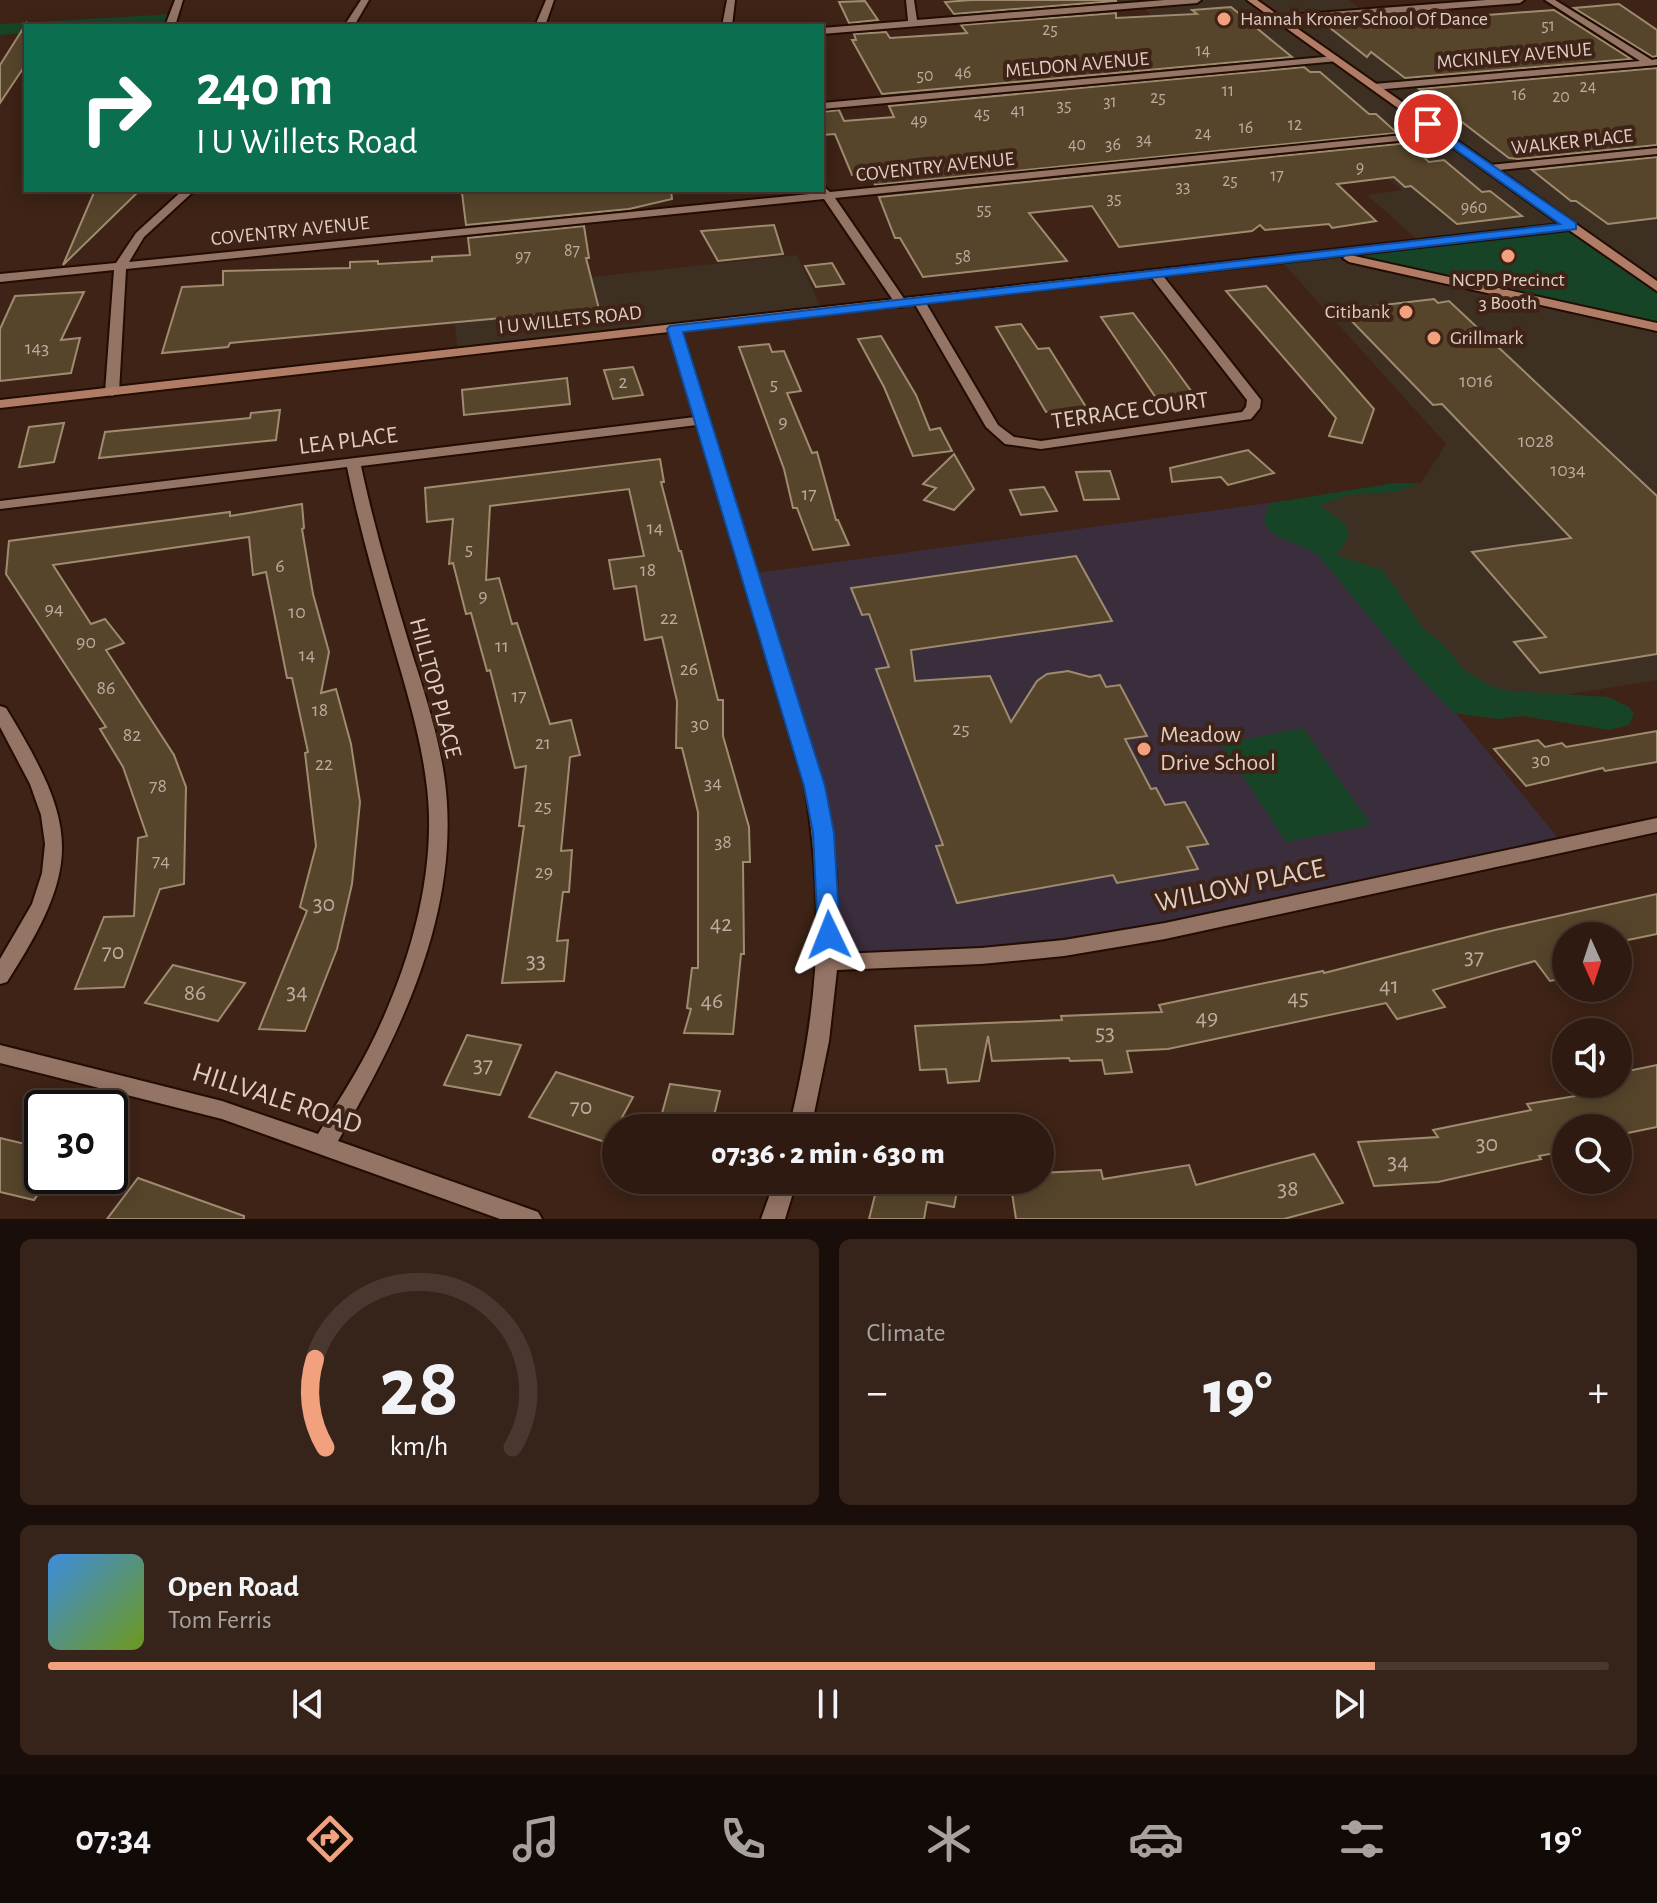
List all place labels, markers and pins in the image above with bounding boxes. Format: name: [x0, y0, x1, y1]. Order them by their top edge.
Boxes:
place label: Hannah Kroner School Of Dance: [1240, 9, 1488, 29]
marker: Hannah Kroner School Of Dance: [1215, 10, 1233, 28]
pin: [1394, 90, 1462, 158]
marker: NCPD Precinct 3 Booth: [1499, 247, 1517, 265]
place label: NCPD Precinct 3 Booth: [1451, 270, 1565, 313]
place label: Citibank: [1325, 302, 1390, 322]
marker: Citibank: [1397, 303, 1415, 321]
place label: Grillmark: [1450, 328, 1523, 348]
marker: Grillmark: [1425, 329, 1443, 347]
place label: Meadow Drive School: [1160, 723, 1276, 775]
marker: Meadow Drive School: [1135, 740, 1153, 758]

